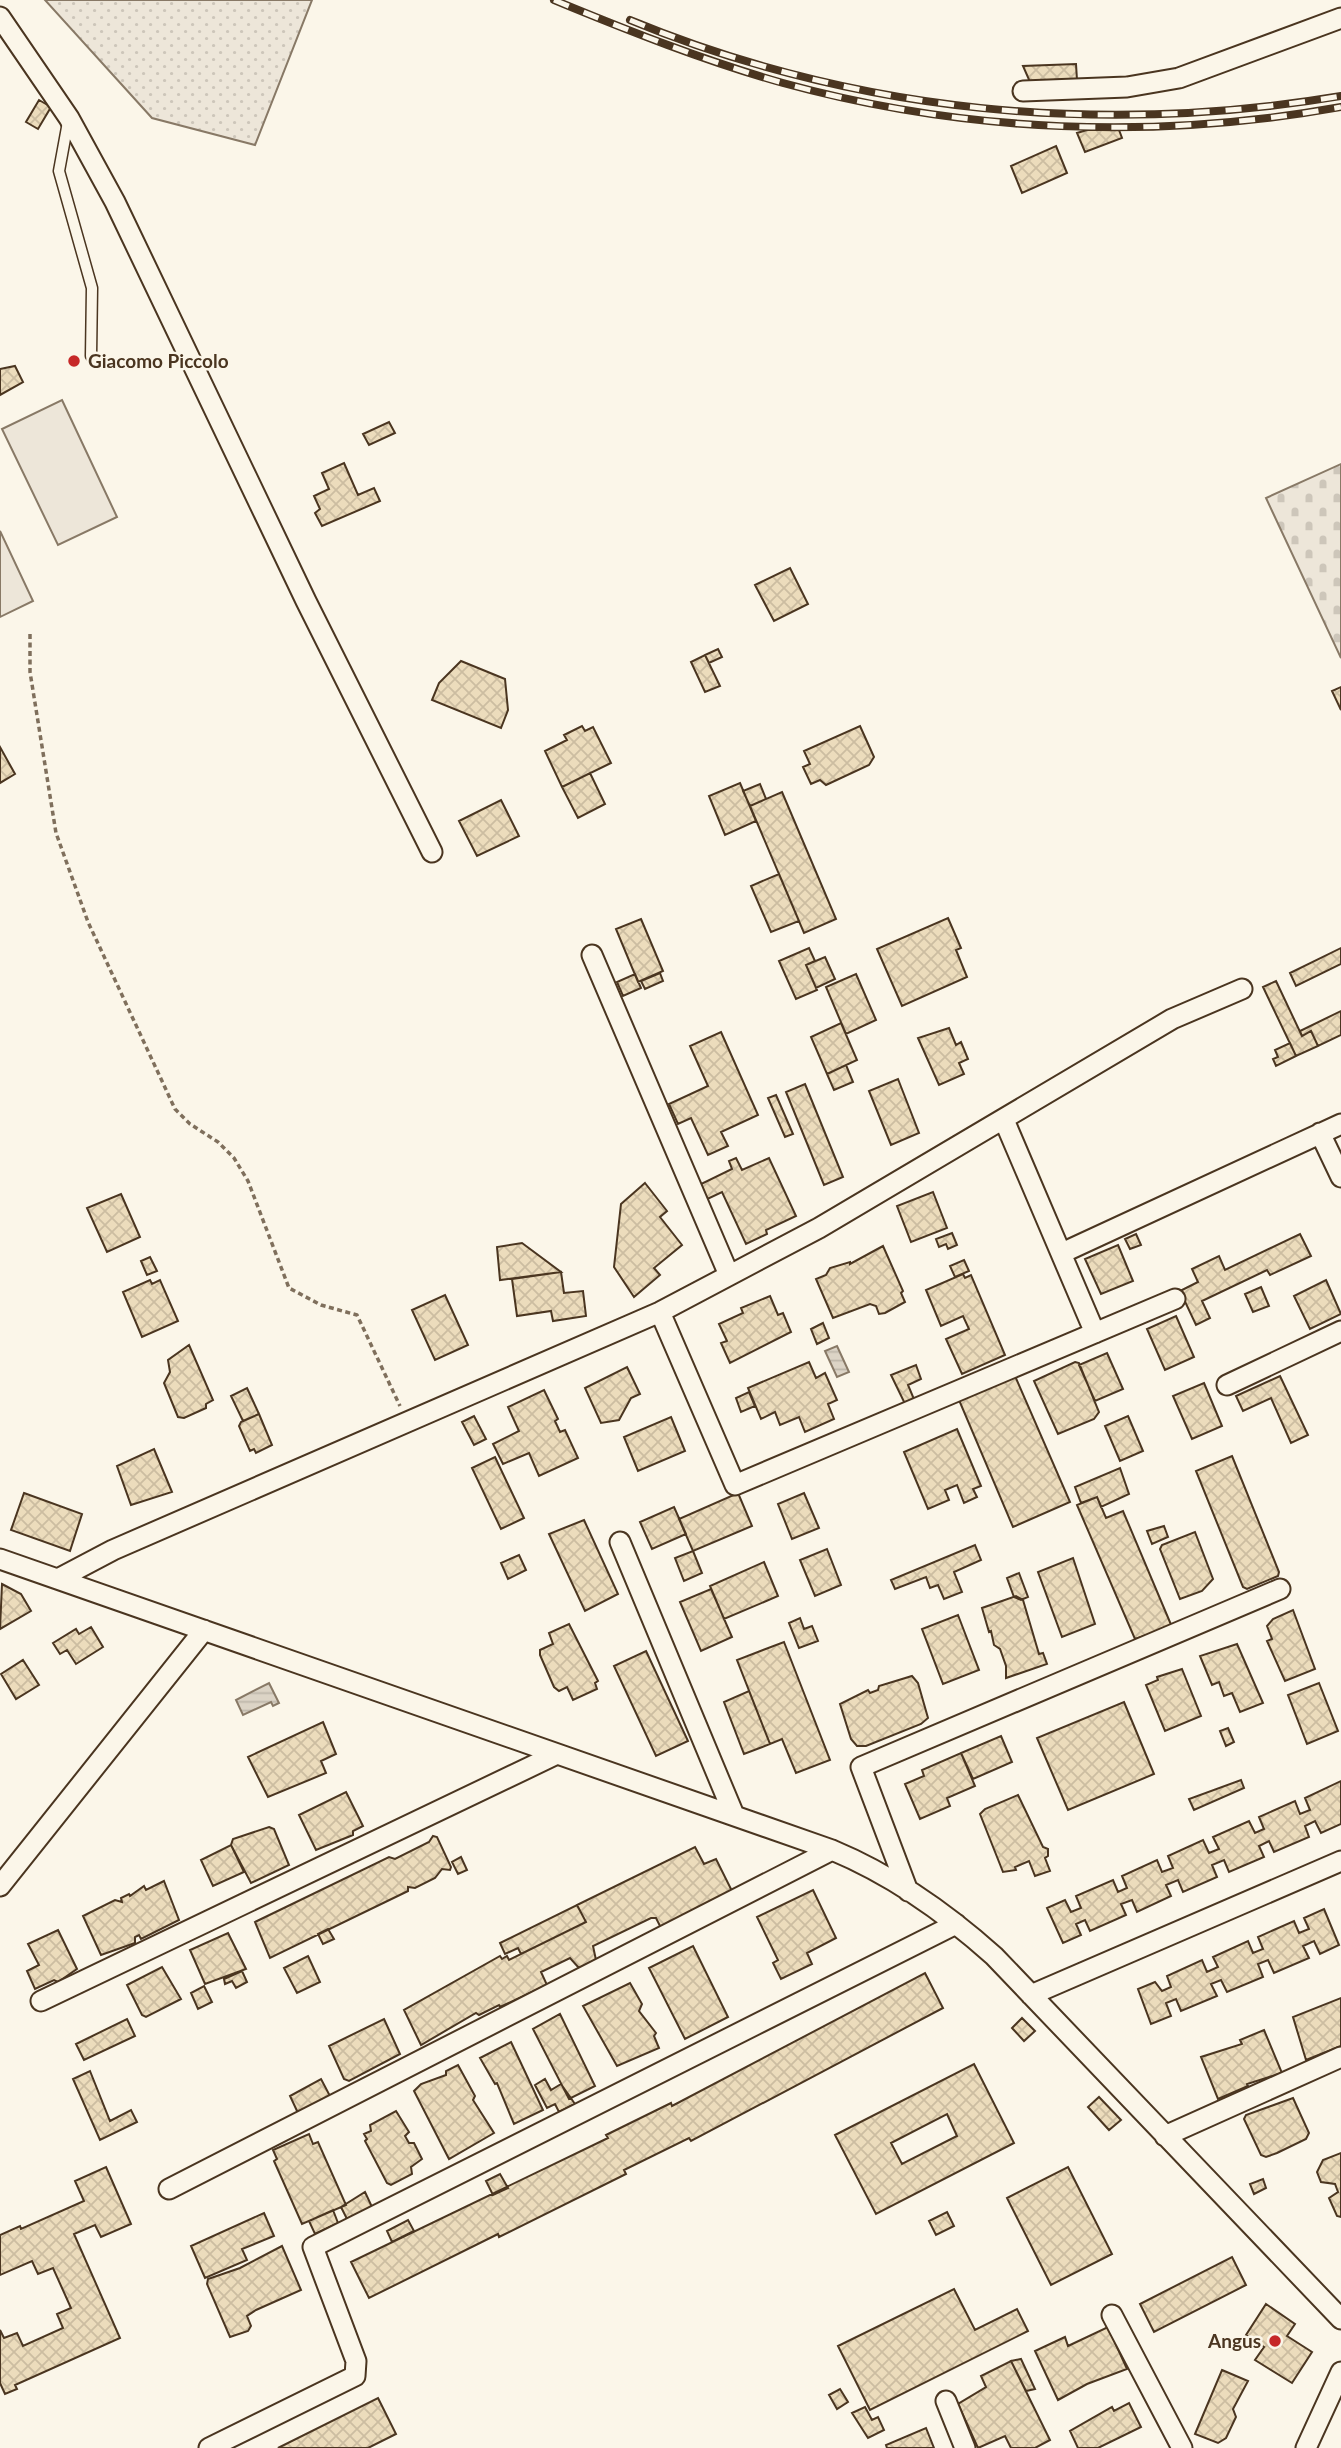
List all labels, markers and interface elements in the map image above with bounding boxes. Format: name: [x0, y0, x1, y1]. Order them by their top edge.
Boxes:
place label: Giacomo Piccolo: [88, 349, 229, 372]
marker: Giacomo Piccolo: [66, 353, 82, 369]
place label: Angus: [1207, 2329, 1261, 2352]
marker: Angus: [1267, 2333, 1283, 2349]

